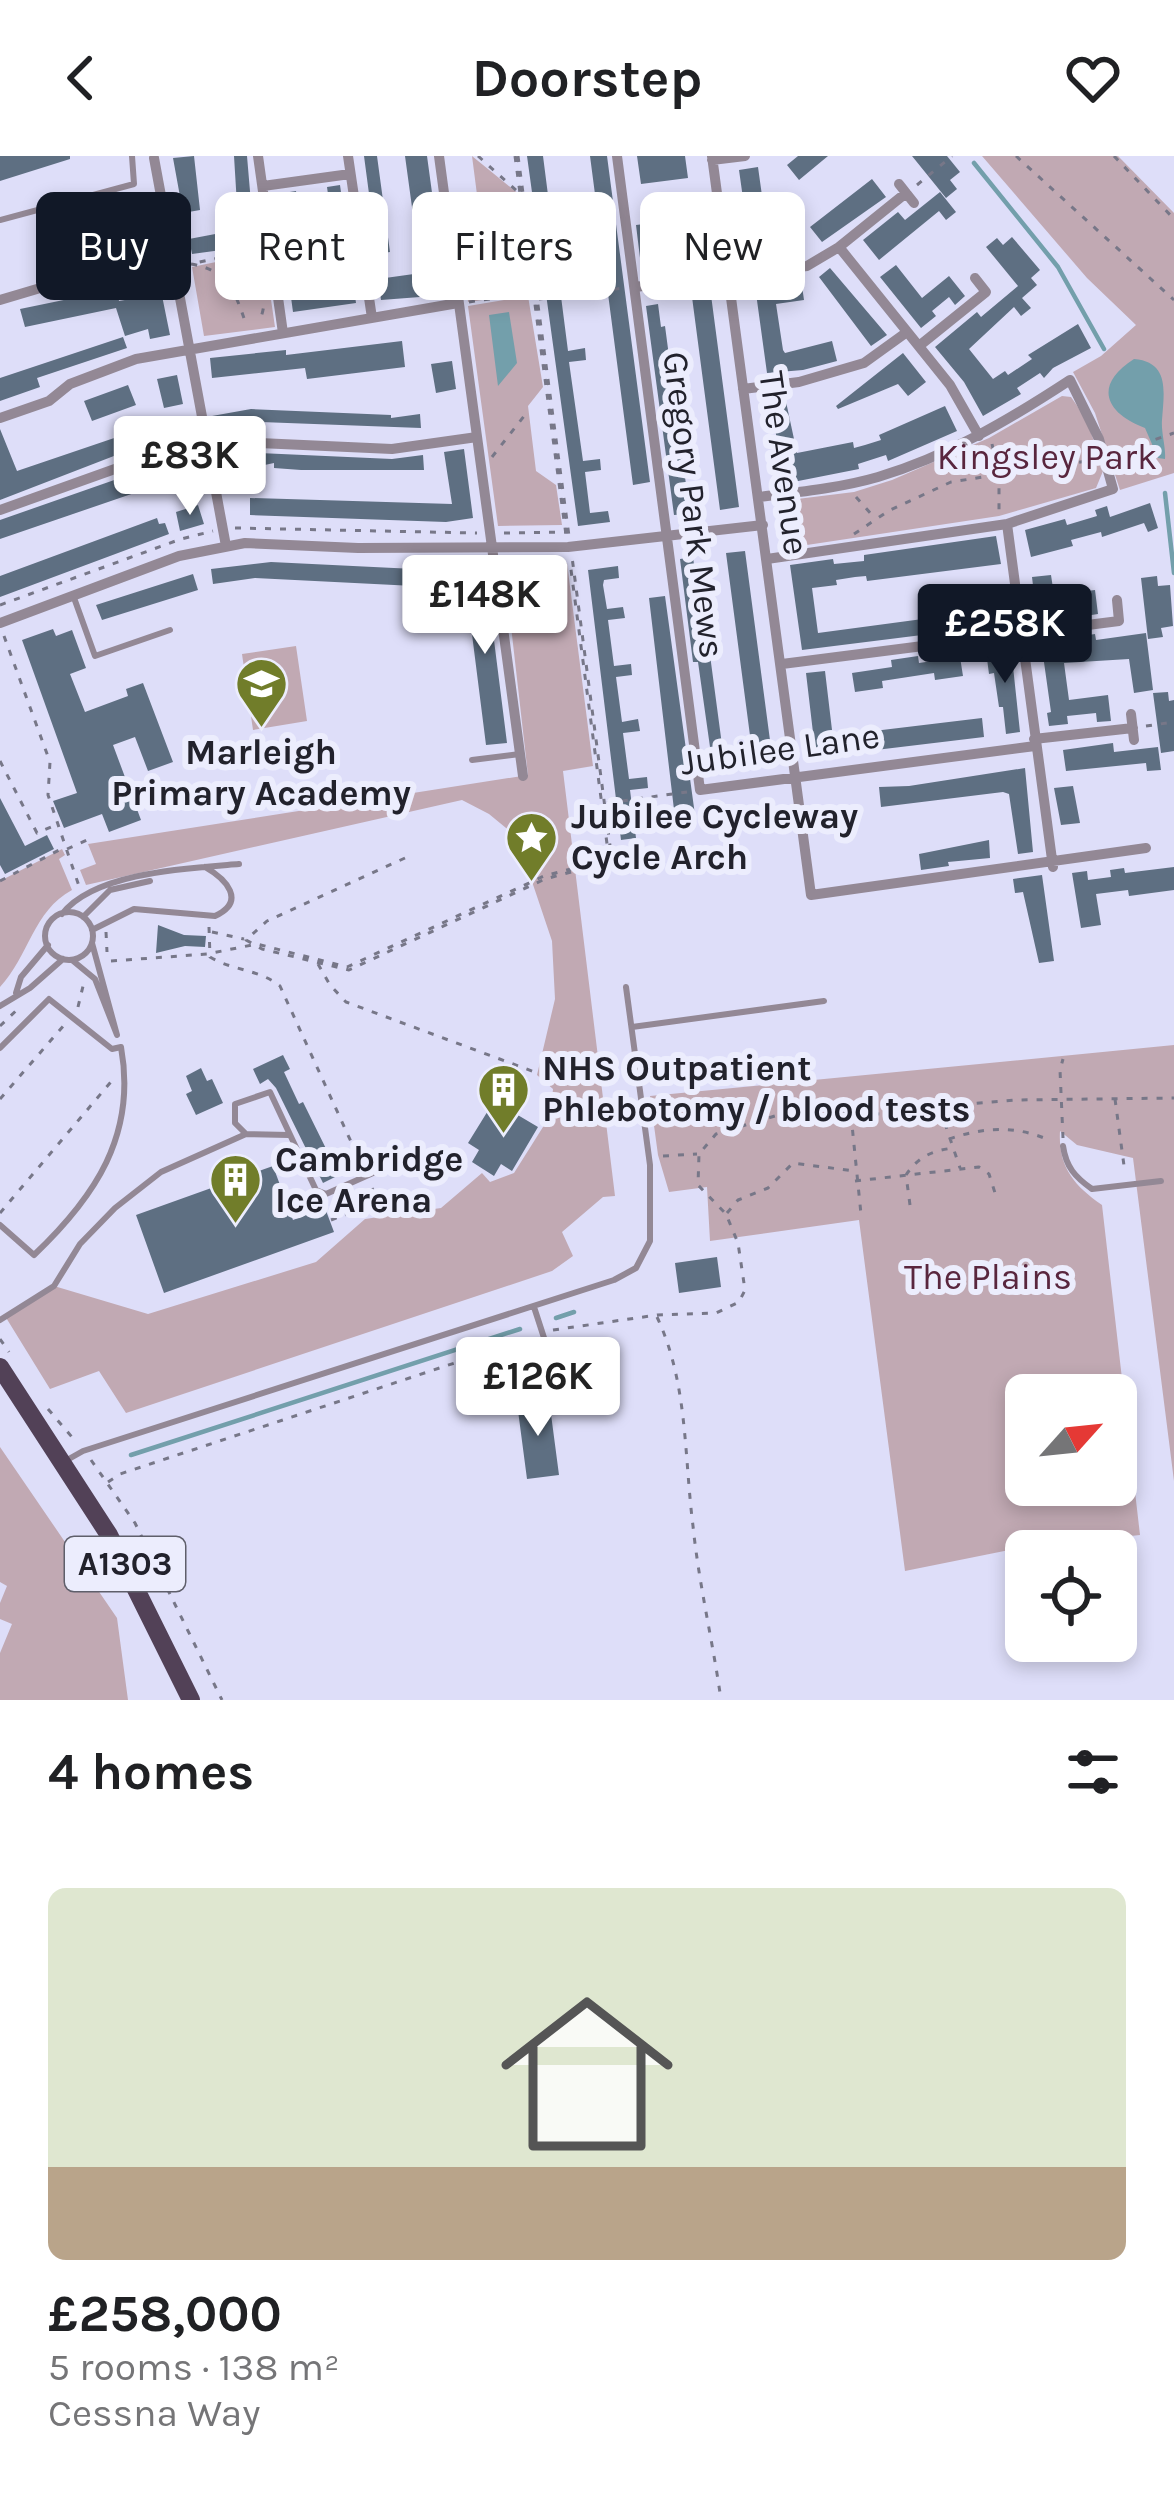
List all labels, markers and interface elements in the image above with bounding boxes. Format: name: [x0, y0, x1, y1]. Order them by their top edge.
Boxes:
icon: back: [48, 45, 114, 111]
icon: heart: [1060, 45, 1126, 111]
text: Doorstep: [472, 46, 702, 110]
chip: Buy: [36, 192, 191, 300]
chip: Rent: [215, 192, 388, 300]
chip: Filters: [412, 192, 616, 300]
chip: New: [640, 192, 805, 300]
street label: Gregory Park Mews: [654, 349, 734, 661]
street label: The Avenue: [750, 368, 818, 558]
pin: £83K: [119, 416, 261, 518]
text: £83K: [141, 432, 239, 478]
park label: Kingsley Park: [937, 436, 1157, 478]
pin: £148K: [401, 555, 569, 657]
text: £148K: [429, 571, 541, 617]
pin: £258K: [921, 584, 1089, 686]
text: £258K: [945, 600, 1065, 646]
school or university icon: Marleigh Primary Academy: [233, 656, 289, 730]
street label: Jubilee Lane: [678, 714, 882, 784]
place label: Marleigh Primary Academy: [111, 731, 411, 815]
place label: Jubilee Cycleway Cycle Arch: [571, 795, 858, 879]
place icon: Jubilee Cycleway Cycle Arch: [504, 809, 560, 883]
place label: NHS Outpatient Phlebotomy / blood tests: [542, 1047, 970, 1131]
building icon: NHS Outpatient Phlebotomy / blood tests: [475, 1061, 531, 1135]
place label: Cambridge Ice Arena: [275, 1138, 463, 1221]
building icon: Cambridge Ice Arena: [208, 1152, 264, 1226]
park label: The Plains: [904, 1256, 1072, 1298]
pin: £126K: [454, 1337, 622, 1439]
text: £126K: [483, 1353, 593, 1399]
north arrow: [1005, 1374, 1137, 1506]
map controls: [1005, 1374, 1137, 1662]
button: locate: [1005, 1530, 1137, 1662]
road number: A1303: [65, 1537, 185, 1591]
icon: filters: [1060, 1739, 1126, 1805]
text: 4 homes: [48, 1742, 254, 1802]
icon: home: [479, 1966, 695, 2182]
text: £258,000: [48, 2284, 282, 2344]
text: 5 rooms · 138 m²: [48, 2344, 340, 2390]
text: Cessna Way: [48, 2390, 260, 2436]

